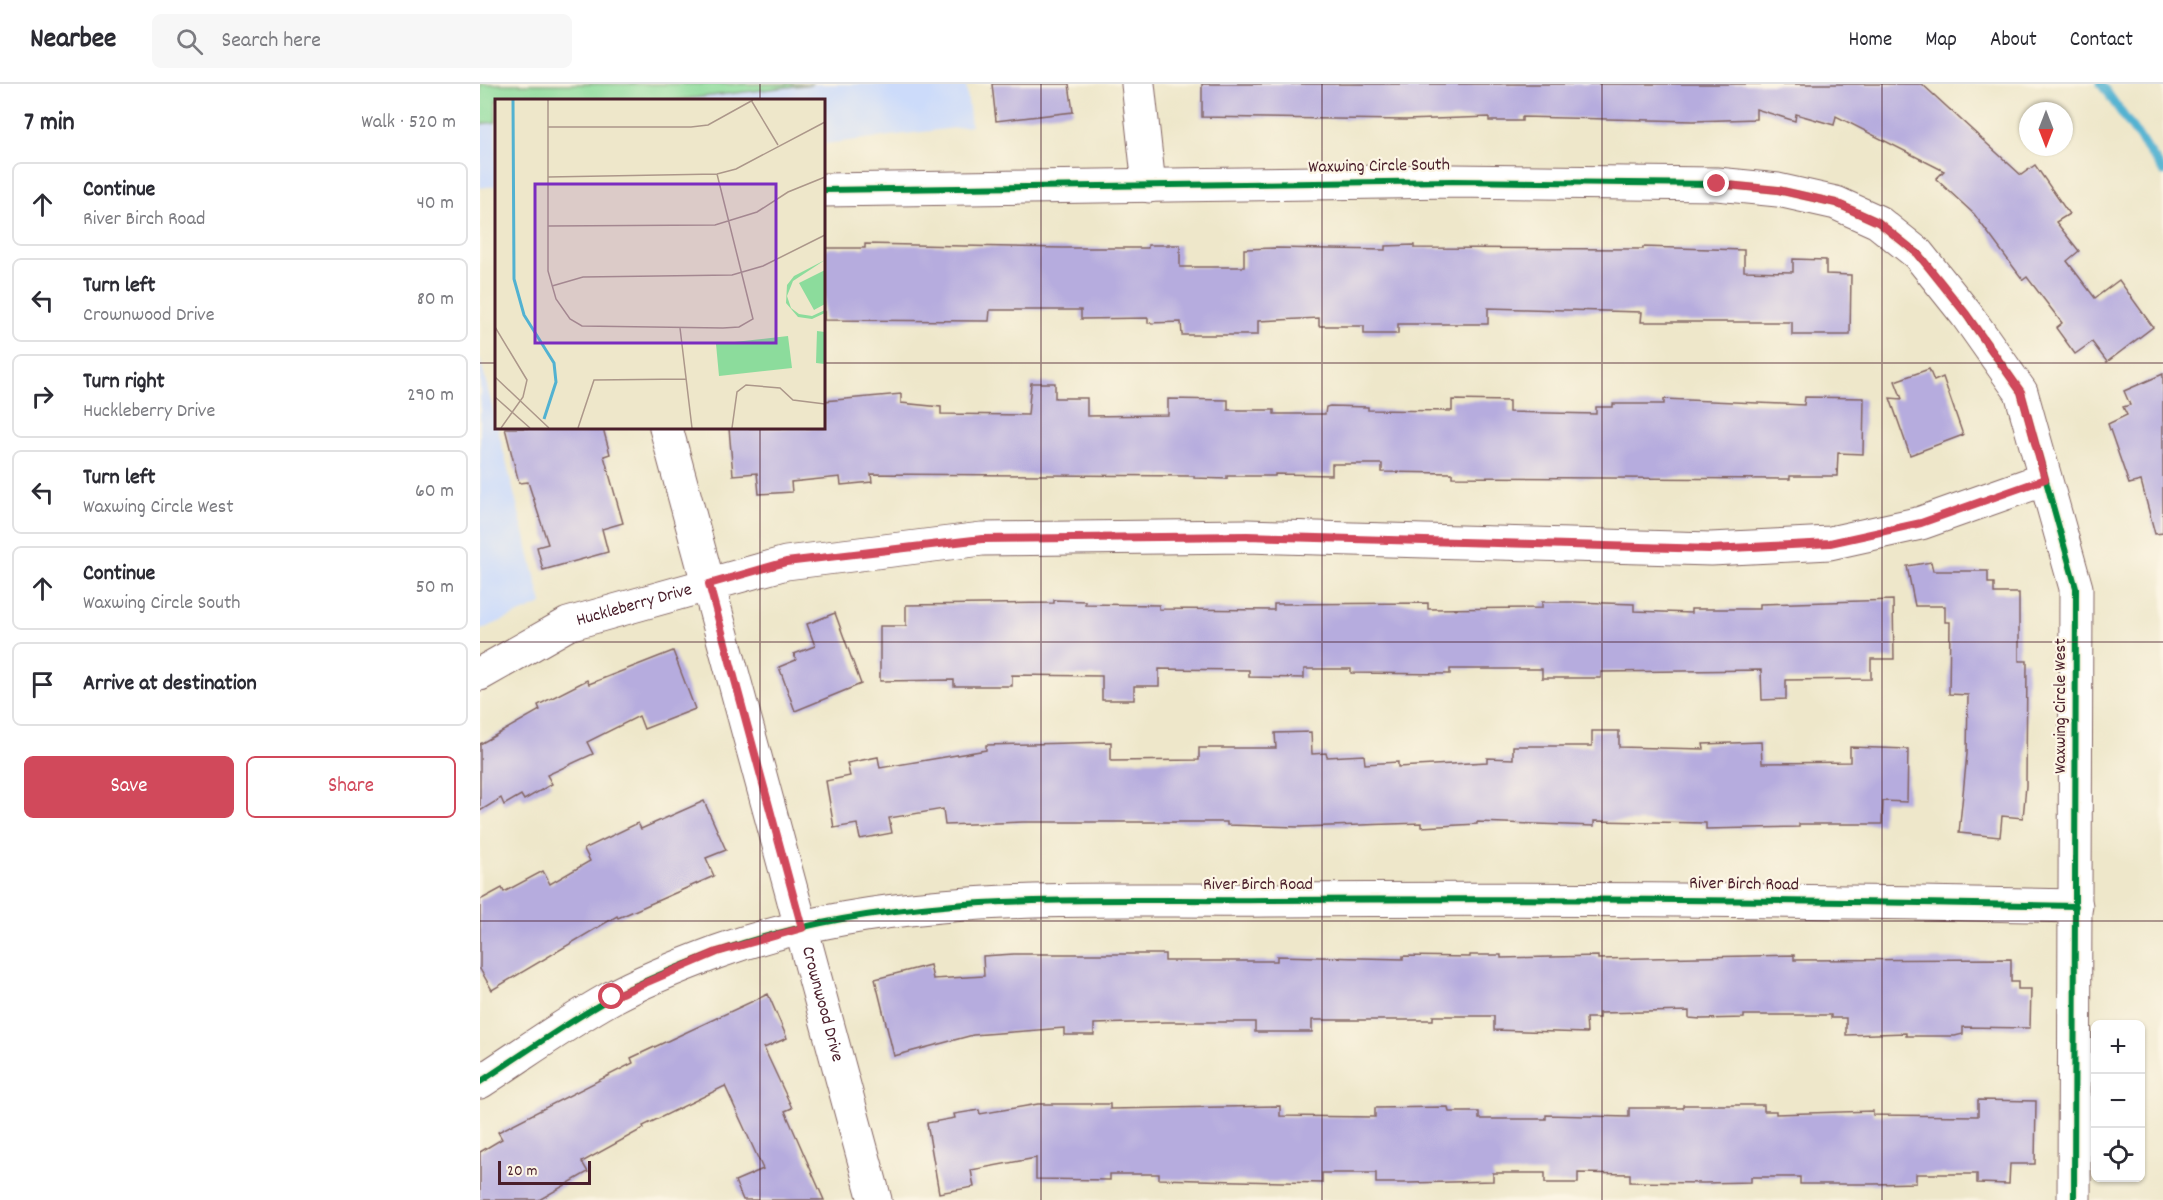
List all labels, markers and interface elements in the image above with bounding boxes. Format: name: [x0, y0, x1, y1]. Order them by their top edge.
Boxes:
search box: [152, 14, 572, 68]
text: Nearbee: [30, 21, 116, 61]
icon: search: [173, 25, 206, 58]
text: Search here: [221, 26, 321, 57]
text: Home: [1848, 26, 1892, 56]
text: Map: [1925, 26, 1957, 56]
text: About: [1990, 26, 2037, 56]
text: Contact: [2070, 26, 2133, 56]
inset map: [495, 99, 825, 429]
north arrow: [2019, 102, 2073, 156]
text: 7 min: [24, 105, 75, 142]
text: Walk · 520 m: [361, 109, 456, 137]
street label: Waxwing Circle South: [1308, 153, 1450, 181]
route end: [1703, 170, 1729, 196]
text: Continue: [83, 175, 155, 206]
icon: ahead: [26, 188, 59, 221]
text: 40 m: [416, 190, 454, 218]
text: River Birch Road: [83, 206, 205, 234]
text: Turn left: [83, 271, 155, 302]
icon: left: [26, 284, 59, 317]
text: 80 m: [417, 286, 454, 314]
text: Crownwood Drive: [83, 302, 215, 330]
text: Turn right: [83, 367, 165, 398]
icon: right: [26, 380, 59, 413]
text: 290 m: [407, 382, 454, 410]
text: Huckleberry Drive: [83, 398, 215, 426]
text: Turn left: [83, 463, 155, 494]
icon: left: [26, 476, 59, 509]
text: 60 m: [415, 478, 454, 506]
text: Waxwing Circle West: [83, 494, 234, 522]
text: Continue: [83, 559, 155, 590]
icon: ahead: [26, 572, 59, 605]
text: 50 m: [416, 574, 454, 602]
street label: Huckleberry Drive: [574, 577, 695, 634]
text: Waxwing Circle South: [83, 590, 240, 618]
street label: Waxwing Circle West: [2049, 638, 2074, 774]
icon: arrive: [26, 668, 59, 701]
text: Arrive at destination: [83, 669, 257, 700]
button: Save: [24, 756, 234, 818]
button: Share: [246, 756, 456, 818]
street label: River Birch Road: [1689, 872, 1799, 898]
street label: River Birch Road: [1203, 873, 1313, 898]
street label: Crownwood Drive: [794, 944, 850, 1065]
route start: [598, 983, 624, 1009]
map controls: [2091, 1020, 2145, 1182]
button: +: [2091, 1020, 2145, 1074]
button: −: [2091, 1074, 2145, 1128]
button: locate: [2091, 1128, 2145, 1182]
scale bar: [498, 1158, 591, 1186]
text: 20 m: [507, 1160, 537, 1183]

